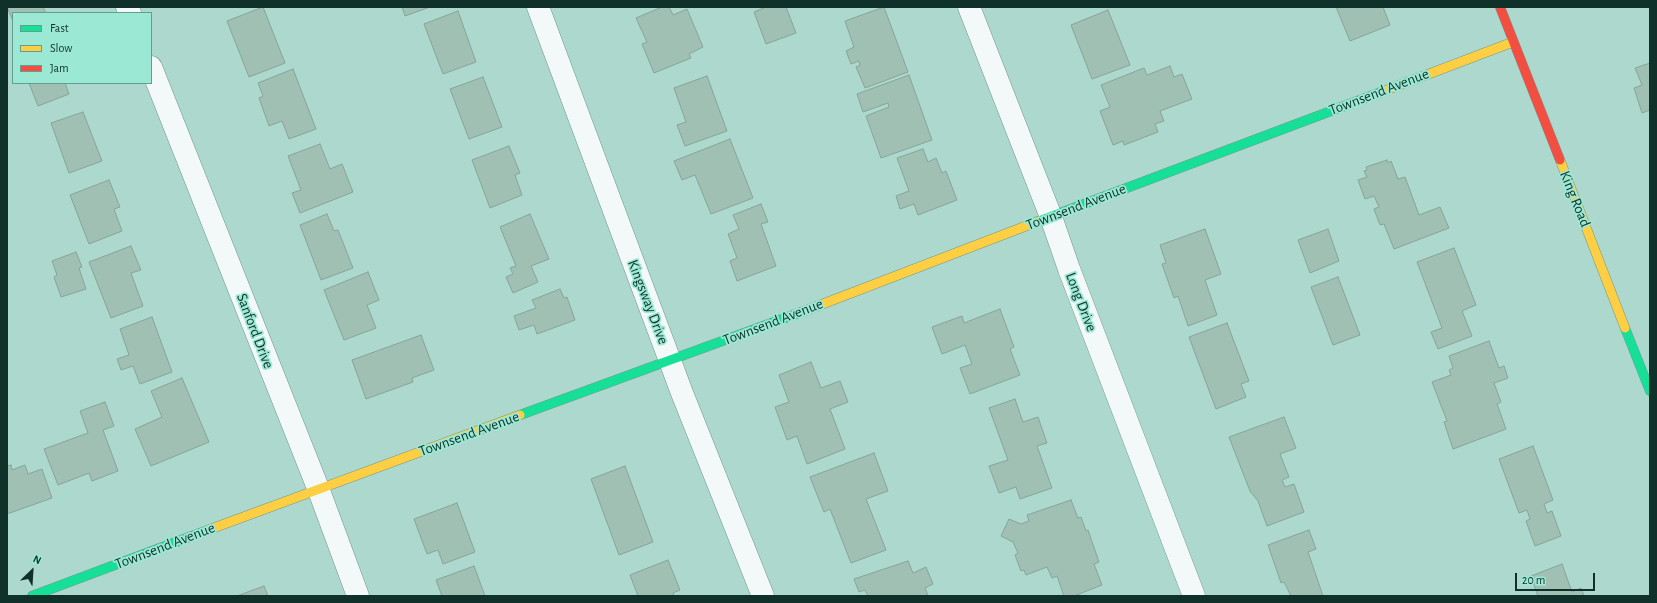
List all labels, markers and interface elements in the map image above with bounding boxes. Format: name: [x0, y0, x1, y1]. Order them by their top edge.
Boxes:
legend: [12, 12, 152, 84]
text: Fast: [50, 22, 69, 34]
text: Slow: [50, 42, 72, 54]
text: Jam: [50, 62, 69, 74]
street label: Townsend Avenue: [1327, 65, 1431, 119]
street label: King Road: [1556, 168, 1594, 230]
street label: Townsend Avenue: [1024, 180, 1128, 234]
street label: Kingsway Drive: [624, 257, 672, 347]
street label: Long Drive: [1061, 270, 1101, 334]
street label: Sanford Drive: [232, 291, 278, 371]
street label: Townsend Avenue: [721, 295, 825, 349]
street label: Townsend Avenue: [416, 407, 522, 461]
street label: Townsend Avenue: [113, 519, 217, 573]
north arrow: [12, 551, 52, 591]
text: N: [31, 553, 43, 566]
scale bar: [1517, 565, 1597, 591]
text: 20 m: [1522, 574, 1545, 586]

